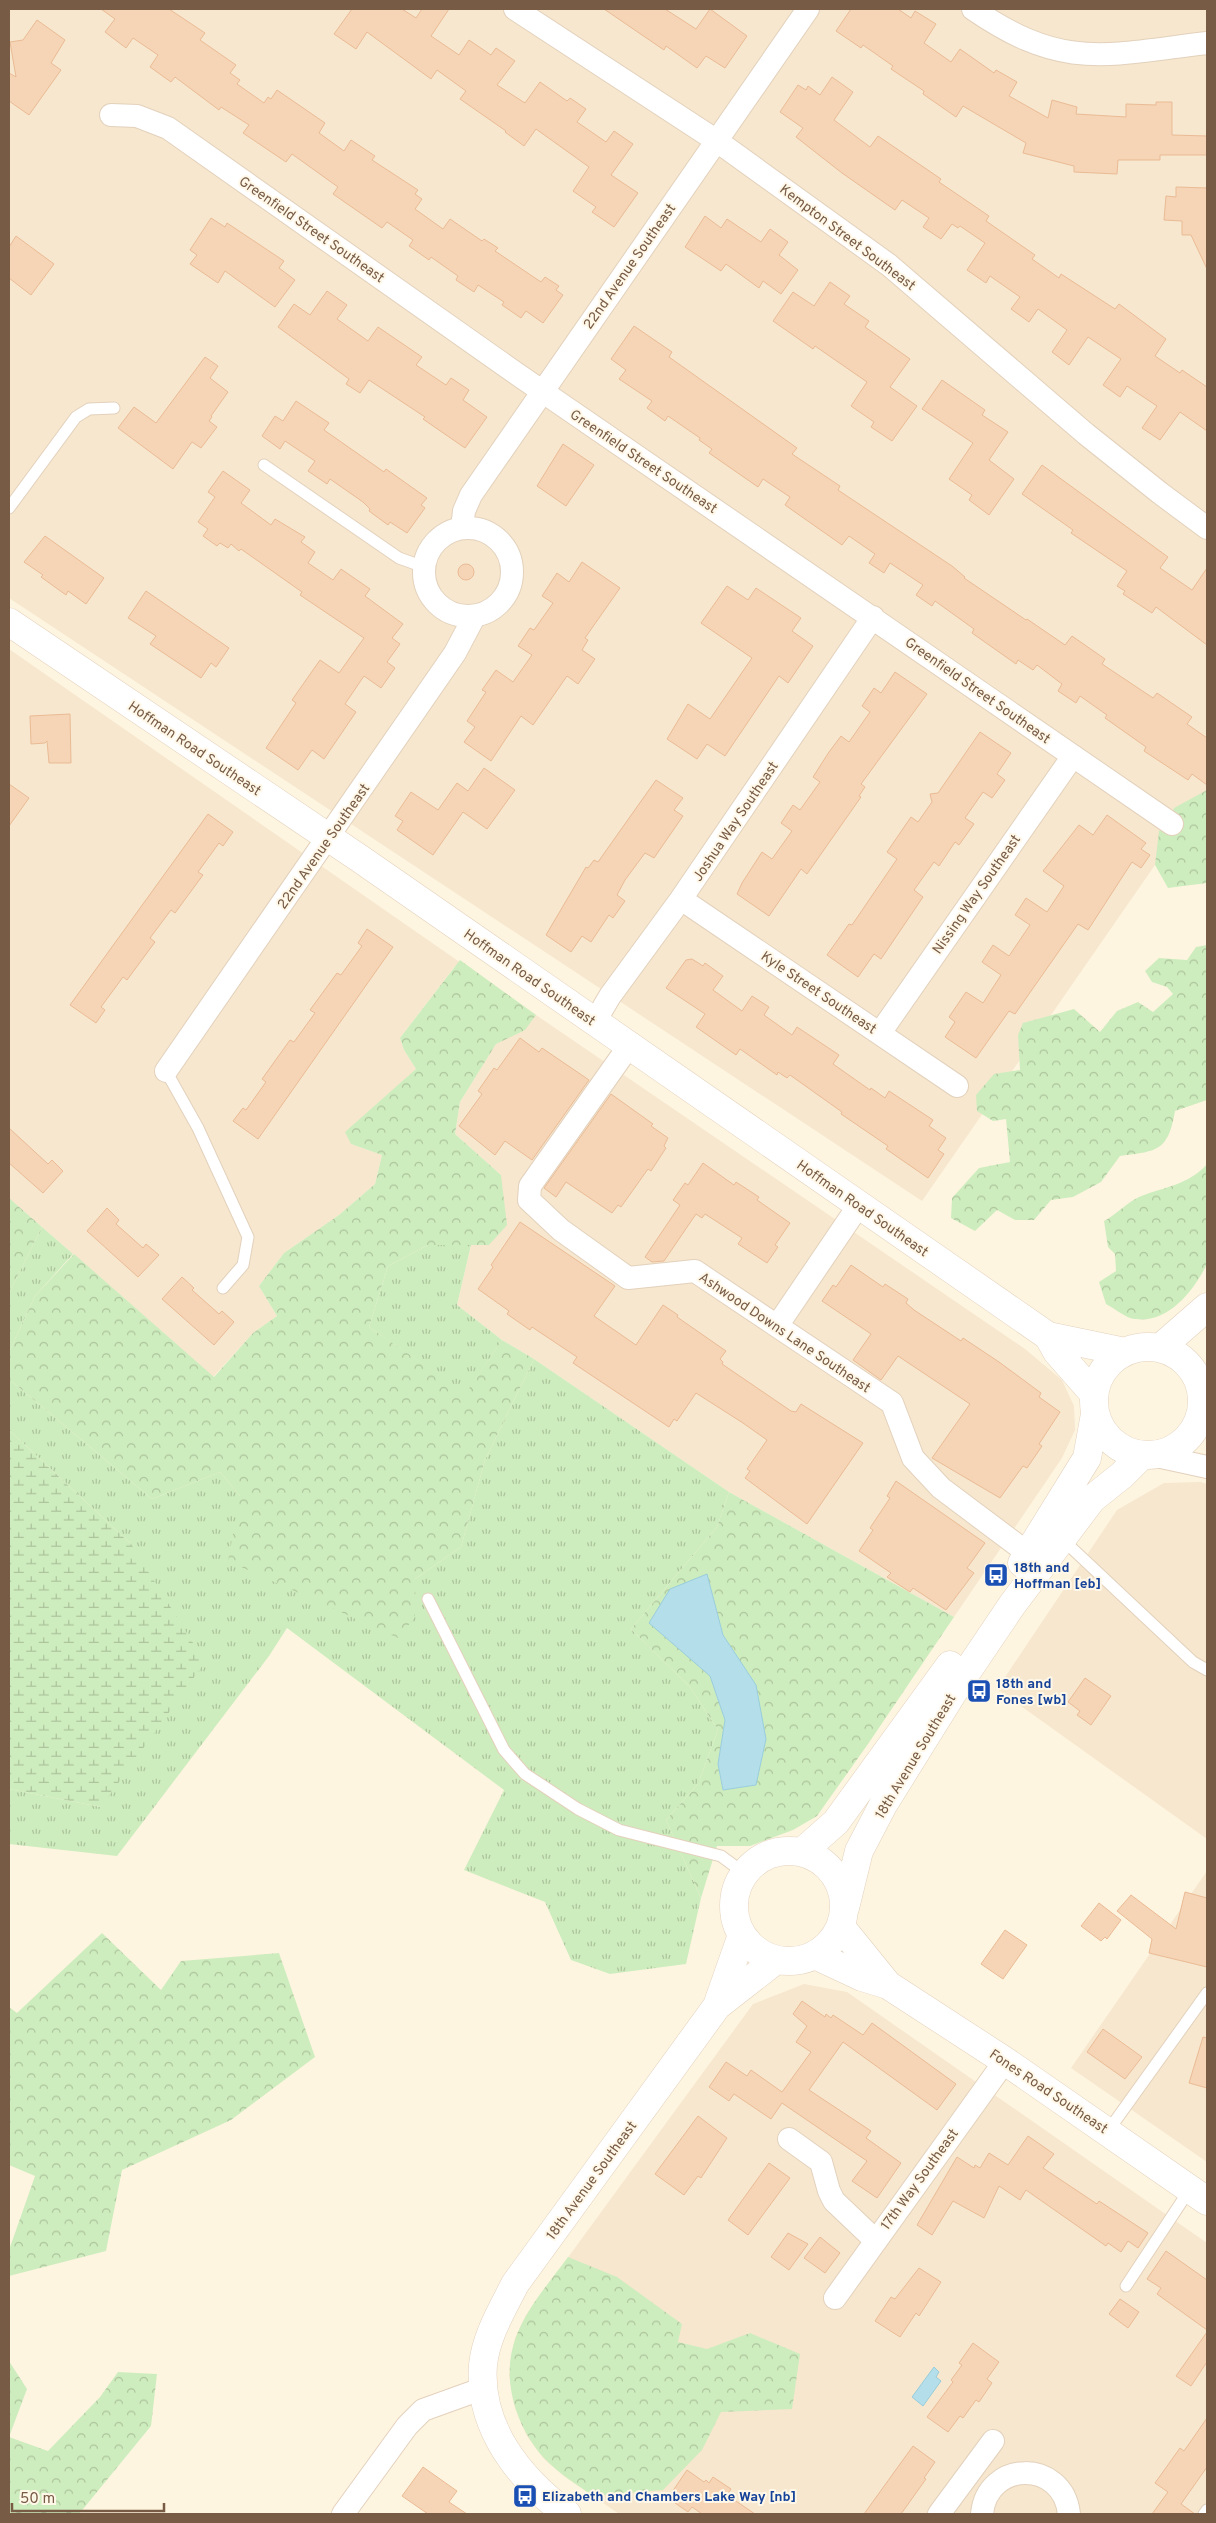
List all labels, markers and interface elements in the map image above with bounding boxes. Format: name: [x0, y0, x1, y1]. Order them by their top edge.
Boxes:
street label: Greenfield Street Southeast: [235, 173, 387, 287]
street label: Kempton Street Southeast: [776, 182, 918, 295]
street label: 22nd Avenue Southeast: [580, 201, 680, 333]
street label: Greenfield Street Southeast: [566, 407, 720, 518]
street label: Greenfield Street Southeast: [901, 634, 1053, 748]
street label: Hoffman Road Southeast: [124, 698, 264, 800]
street label: Joshua Way Southeast: [690, 759, 783, 885]
street label: 22nd Avenue Southeast: [274, 781, 374, 913]
street label: Nissing Way Southeast: [930, 832, 1025, 958]
street label: Hoffman Road Southeast: [460, 926, 598, 1030]
street label: Kyle Street Southeast: [757, 948, 879, 1038]
street label: Hoffman Road Southeast: [793, 1157, 931, 1261]
street label: Ashwood Downs Lane Southeast: [695, 1269, 873, 1397]
place label: 18th and Hoffman [eb]: [1014, 1560, 1101, 1593]
bus stop icon: 18th and Hoffman [eb]: [983, 1562, 1009, 1588]
place label: 18th and Fones [wb]: [996, 1676, 1067, 1709]
bus stop icon: 18th and Fones [wb]: [966, 1678, 992, 1704]
street label: 18th Avenue Southeast: [872, 1691, 960, 1822]
street label: Fones Road Southeast: [986, 2046, 1111, 2138]
street label: 18th Avenue Southeast: [543, 2118, 641, 2244]
street label: 17th Way Southeast: [878, 2126, 963, 2234]
scale bar: [12, 2480, 165, 2512]
bus stop icon: Elizabeth and Chambers Lake Way [nb]: [512, 2483, 538, 2509]
place label: Elizabeth and Chambers Lake Way [nb]: [542, 2489, 796, 2506]
text: 50 m: [20, 2490, 55, 2509]

